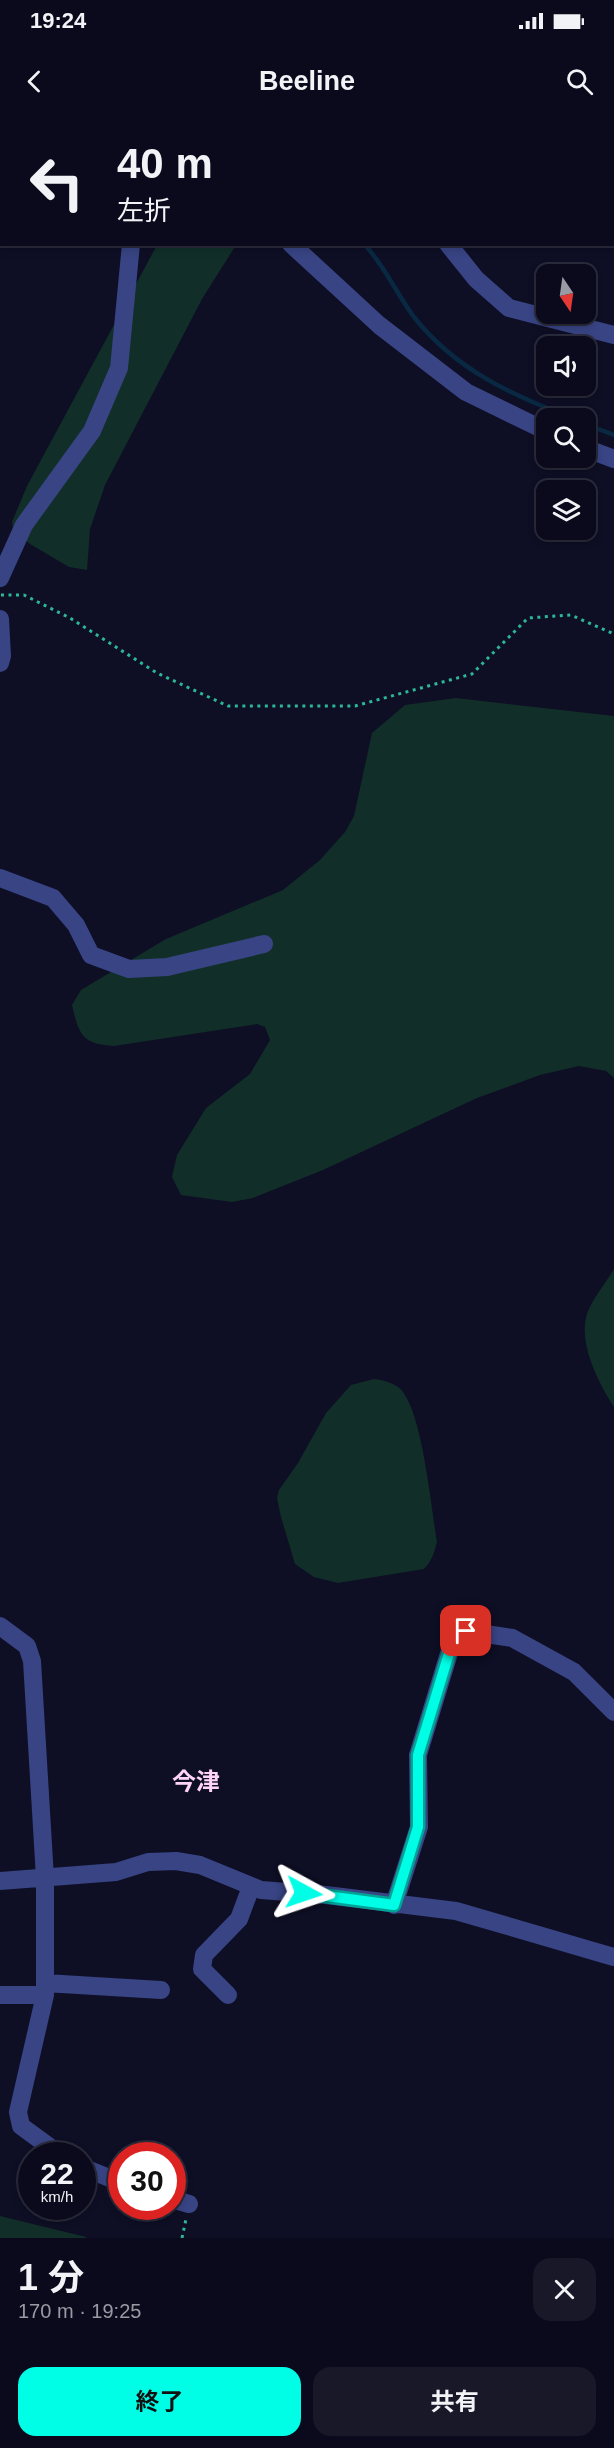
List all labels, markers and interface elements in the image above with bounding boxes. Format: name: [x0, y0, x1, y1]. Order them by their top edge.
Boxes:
text: 19:24: [30, 8, 86, 33]
icon: back: [18, 65, 51, 98]
icon: search: [563, 65, 596, 98]
text: Beeline: [259, 66, 355, 96]
text: 40 m: [117, 140, 213, 187]
icon: left: [18, 144, 96, 222]
text: 左折: [117, 196, 171, 226]
north arrow: [536, 264, 596, 324]
map controls: [536, 264, 596, 540]
button: sound: [536, 336, 596, 396]
button: search: [536, 408, 596, 468]
button: layers: [536, 480, 596, 540]
pin: [440, 1605, 491, 1656]
icon: arrive: [449, 1614, 482, 1647]
district label: 今津: [172, 1768, 220, 1795]
position arrow: [272, 1861, 336, 1925]
speed limit sign: 30: [108, 2142, 186, 2220]
text: 22: [40, 2157, 74, 2190]
text: km/h: [41, 2188, 73, 2205]
text: 1 分: [18, 2257, 84, 2298]
button: close: [533, 2258, 596, 2321]
text: 170 m · 19:25: [18, 2300, 141, 2322]
button: 終了: [18, 2367, 301, 2436]
button: 共有: [313, 2367, 596, 2436]

